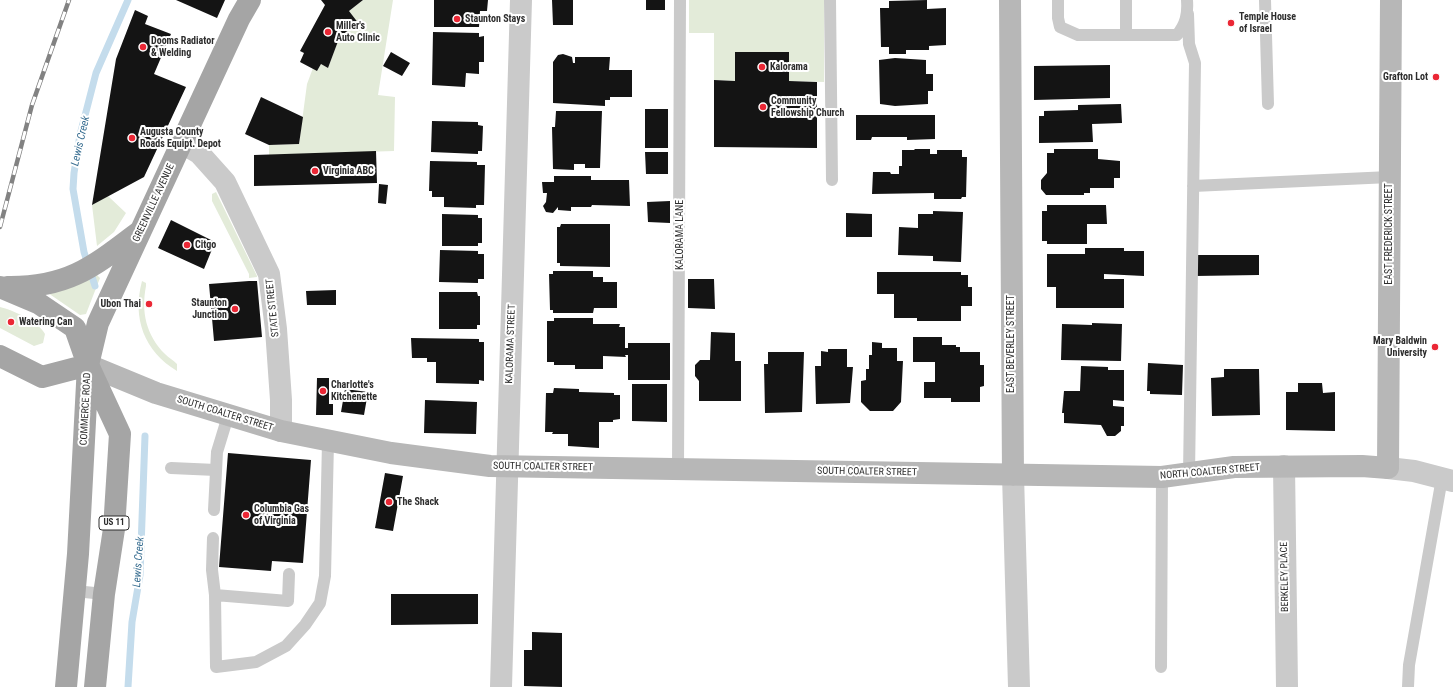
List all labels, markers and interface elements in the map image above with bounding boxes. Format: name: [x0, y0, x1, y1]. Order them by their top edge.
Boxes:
place label: Temple House of Israel: [1239, 11, 1296, 34]
place label: Staunton Stays: [465, 13, 525, 25]
marker: Staunton Stays: [452, 14, 462, 24]
marker: Temple House of Israel: [1226, 18, 1236, 28]
place label: Miller's Auto Clinic: [336, 20, 380, 44]
marker: Miller's Auto Clinic: [323, 27, 333, 37]
place label: Dooms Radiator & Welding: [151, 35, 215, 58]
marker: Dooms Radiator & Welding: [138, 42, 148, 52]
place label: Kalorama: [770, 61, 808, 73]
marker: Kalorama: [757, 62, 767, 72]
place label: Grafton Lot: [1383, 71, 1428, 83]
marker: Grafton Lot: [1431, 72, 1441, 82]
place label: Community Fellowship Church: [771, 95, 844, 118]
marker: Community Fellowship Church: [758, 102, 768, 112]
water label: Lewis Creek: [69, 115, 93, 167]
place label: Augusta County Roads Equipt. Depot: [140, 126, 221, 150]
marker: Augusta County Roads Equipt. Depot: [127, 133, 137, 143]
street label: GREENVILLE AVENUE: [131, 162, 177, 244]
place label: Virginia ABC: [323, 165, 374, 177]
marker: Virginia ABC: [310, 166, 320, 176]
street label: EAST FREDERICK STREET: [1383, 183, 1395, 285]
street label: KALORAMA LANE: [674, 200, 686, 270]
place label: Citgo: [195, 239, 216, 251]
marker: Citgo: [182, 240, 192, 250]
street label: STATE STREET: [264, 278, 282, 338]
street label: EAST BEVERLEY STREET: [1005, 295, 1017, 393]
place label: Staunton Junction: [191, 297, 227, 320]
place label: Ubon Thai: [101, 298, 141, 310]
marker: Ubon Thai: [144, 299, 154, 309]
marker: Staunton Junction: [230, 304, 240, 314]
street label: KALORAMA STREET: [504, 304, 518, 384]
place label: Watering Can: [19, 316, 72, 328]
marker: Watering Can: [6, 317, 16, 327]
place label: Mary Baldwin University: [1373, 335, 1427, 358]
marker: Mary Baldwin University: [1430, 342, 1440, 352]
street label: COMMERCE ROAD: [78, 372, 94, 446]
place label: Charlotte's Kitchenette: [331, 379, 377, 402]
marker: Charlotte's Kitchenette: [318, 386, 328, 396]
street label: SOUTH COALTER STREET: [175, 394, 275, 434]
street label: SOUTH COALTER STREET: [493, 460, 593, 474]
street label: NORTH COALTER STREET: [1160, 462, 1260, 482]
street label: SOUTH COALTER STREET: [817, 465, 917, 479]
place label: The Shack: [397, 496, 439, 508]
marker: The Shack: [384, 497, 394, 507]
place label: Columbia Gas of Virginia: [254, 503, 309, 526]
marker: Columbia Gas of Virginia: [241, 510, 251, 520]
road number: US 11: [99, 516, 129, 530]
water label: Lewis Creek: [131, 536, 147, 588]
street label: BERKELEY PLACE: [1278, 542, 1292, 612]

